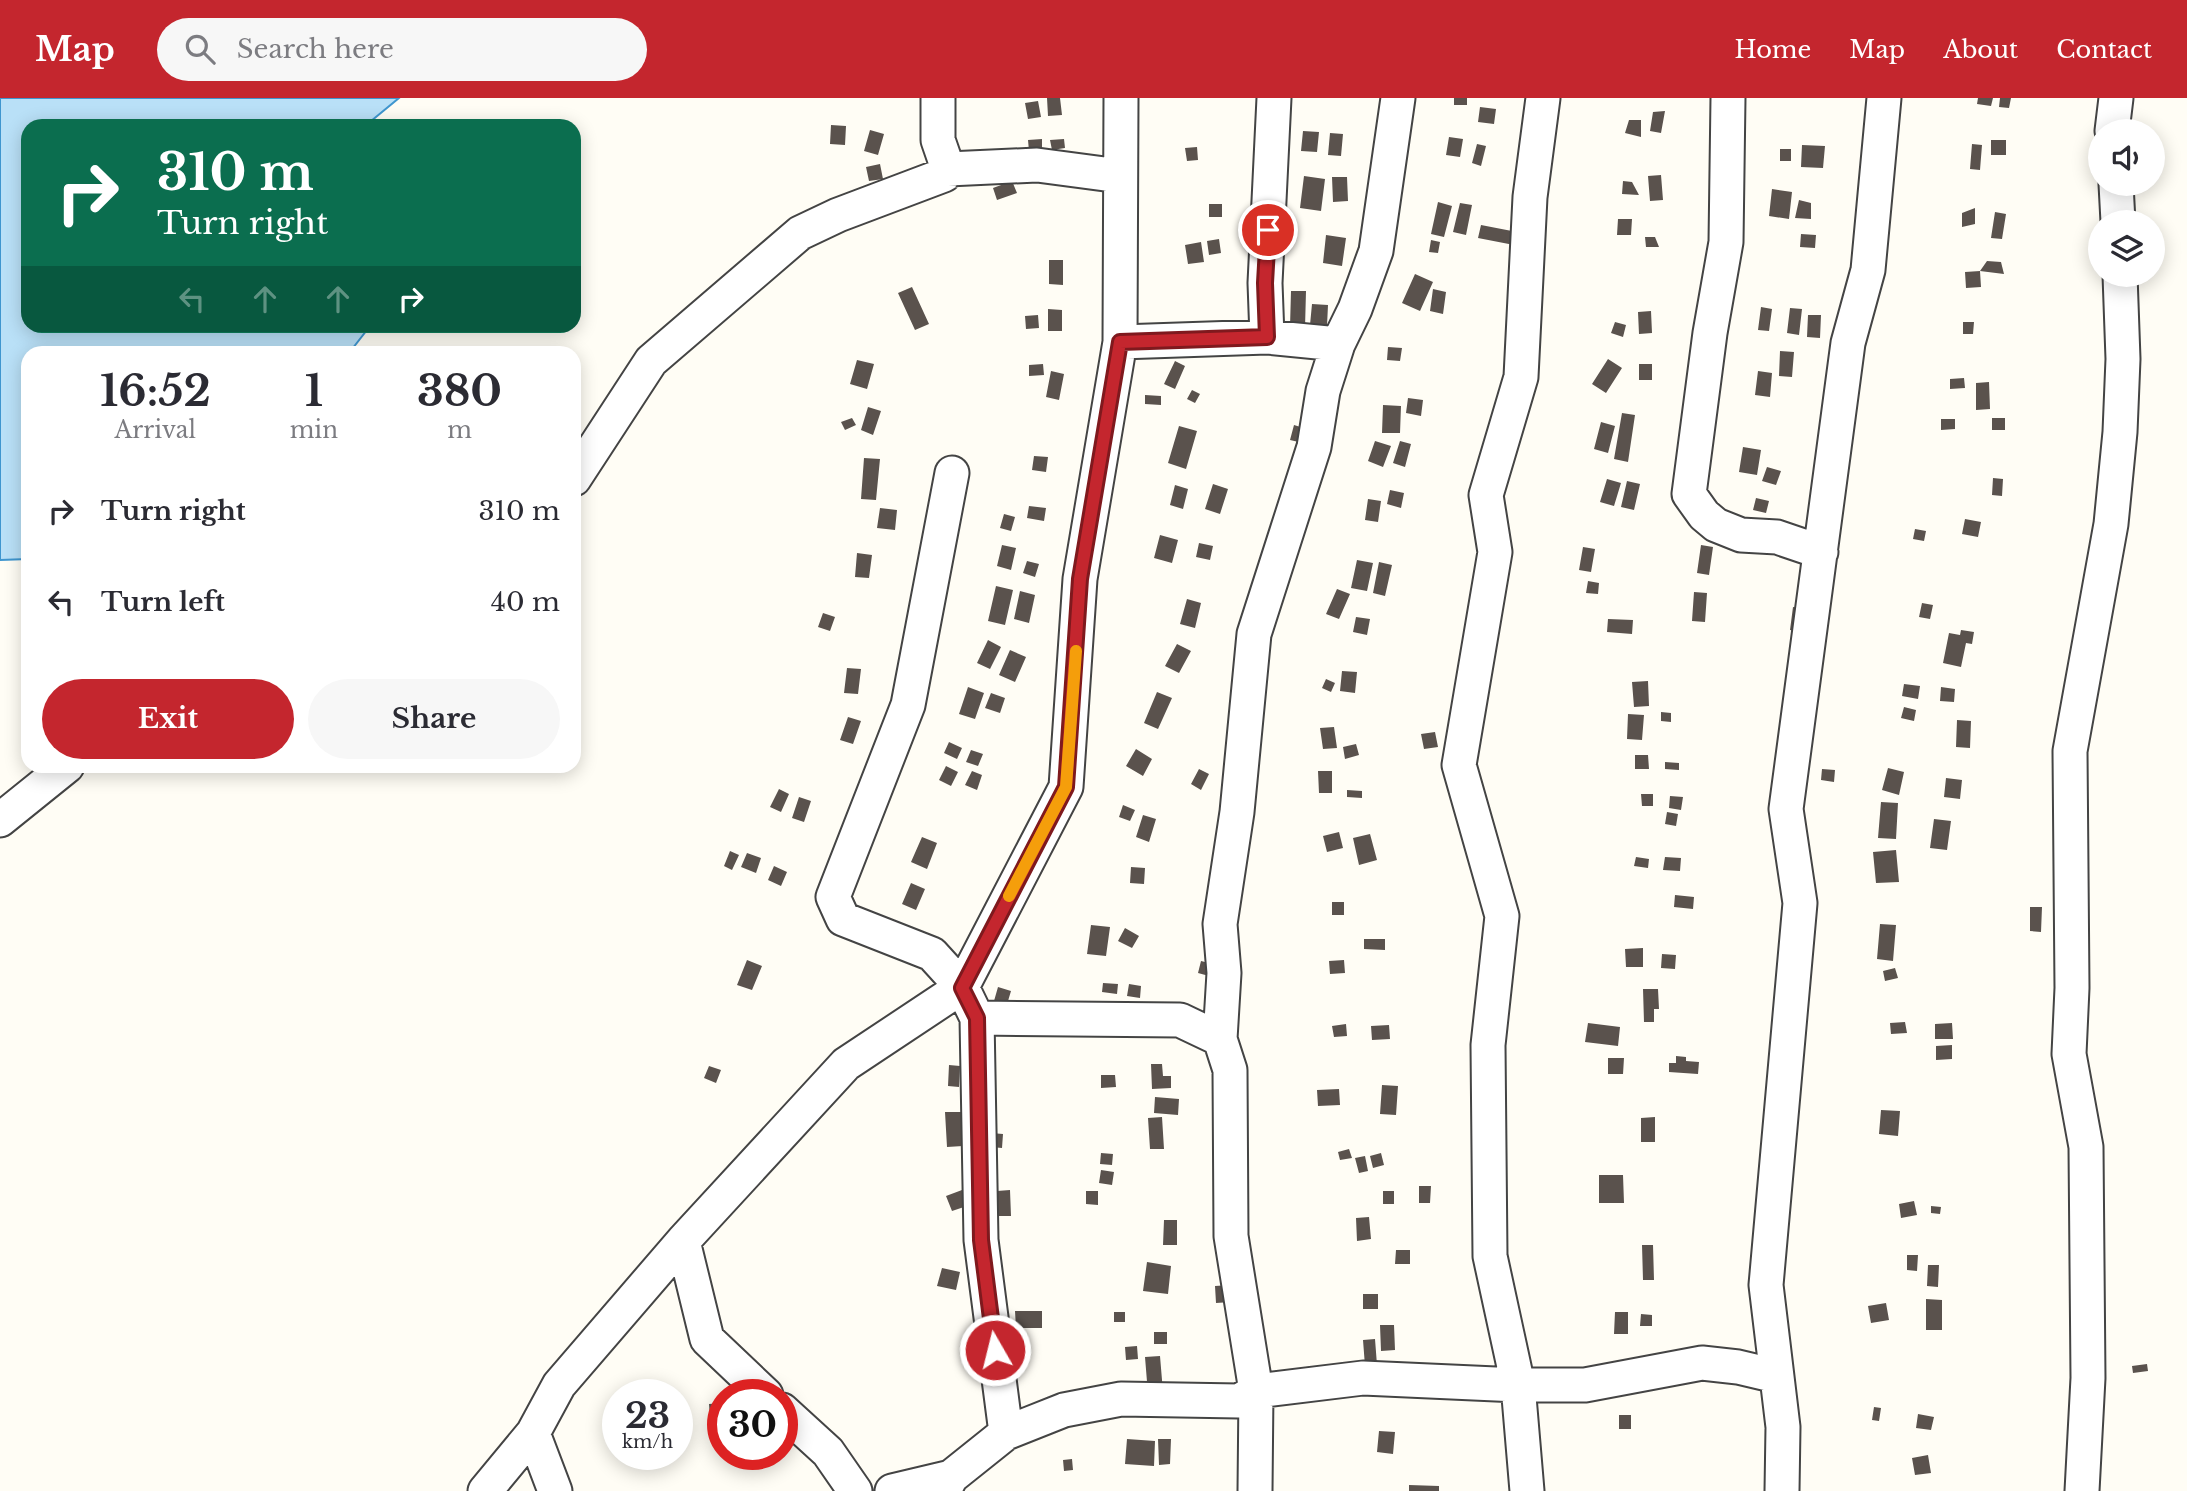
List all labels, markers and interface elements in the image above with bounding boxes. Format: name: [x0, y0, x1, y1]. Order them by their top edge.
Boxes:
search box: [157, 18, 647, 81]
text: Map: [35, 29, 115, 70]
icon: search: [181, 30, 219, 68]
text: Search here: [237, 33, 394, 65]
text: Home: [1735, 35, 1811, 64]
text: Map: [1849, 35, 1905, 64]
text: About: [1943, 35, 2018, 64]
text: Contact: [2056, 35, 2152, 64]
map controls: [2088, 119, 2165, 287]
button: sound: [2088, 119, 2165, 196]
text: 310 m: [157, 142, 314, 203]
icon: right: [42, 147, 133, 238]
pin: [1238, 200, 1298, 260]
text: Turn right: [157, 203, 328, 243]
button: layers: [2088, 210, 2165, 287]
icon: arrive: [1249, 211, 1287, 249]
icon: left: [173, 280, 211, 318]
icon: ahead: [246, 280, 284, 318]
icon: ahead: [319, 280, 357, 318]
icon: right: [392, 280, 430, 318]
text: 16:52: [100, 365, 211, 417]
text: 1: [305, 365, 323, 417]
text: 380: [417, 365, 502, 417]
text: Arrival: [115, 416, 196, 444]
text: min: [290, 416, 338, 444]
text: m: [447, 416, 472, 444]
icon: right: [42, 492, 80, 530]
text: Turn right: [101, 495, 246, 527]
text: 310 m: [478, 495, 560, 527]
icon: left: [42, 583, 80, 621]
text: Turn left: [101, 586, 225, 618]
text: 40 m: [491, 586, 560, 618]
button: Exit: [42, 679, 294, 759]
button: Share: [308, 679, 560, 759]
position arrow: [958, 1313, 1032, 1387]
speed limit sign: 30: [707, 1379, 798, 1470]
text: 23: [625, 1394, 670, 1437]
text: km/h: [622, 1431, 673, 1453]

